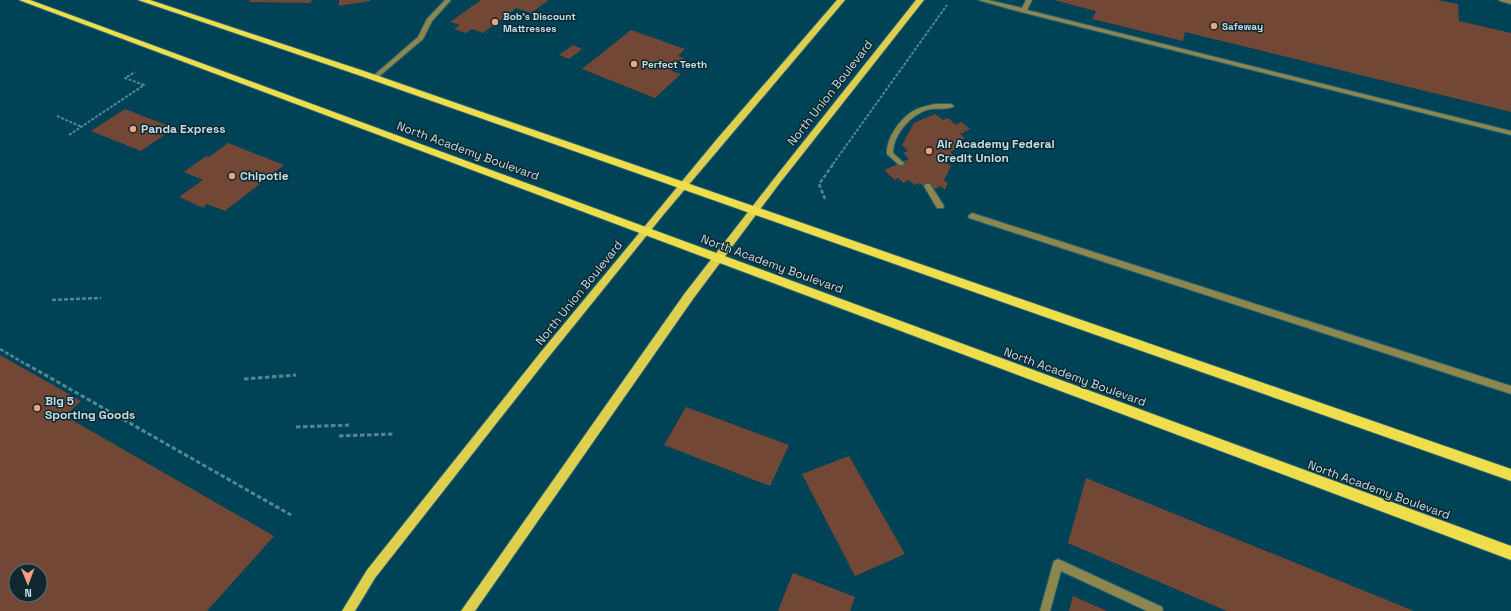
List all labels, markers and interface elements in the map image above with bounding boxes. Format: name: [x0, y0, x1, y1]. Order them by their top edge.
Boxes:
place label: Bob's Discount Mattresses: [503, 10, 576, 35]
marker: Bob's Discount Mattresses: [490, 17, 500, 27]
place label: Safeway: [1222, 20, 1263, 33]
marker: Safeway: [1209, 21, 1219, 31]
street label: North Union Boulevard: [784, 37, 876, 149]
place label: Perfect Teeth: [642, 58, 707, 71]
marker: Perfect Teeth: [629, 59, 639, 69]
street label: North Academy Boulevard: [395, 118, 541, 184]
place label: Panda Express: [141, 121, 226, 137]
marker: Panda Express: [128, 124, 138, 134]
place label: Air Academy Federal Credit Union: [937, 136, 1055, 166]
marker: Air Academy Federal Credit Union: [924, 146, 934, 156]
place label: Chipotle: [240, 168, 289, 184]
marker: Chipotle: [227, 171, 237, 181]
street label: North Academy Boulevard: [699, 231, 845, 297]
street label: North Union Boulevard: [532, 238, 626, 348]
street label: North Academy Boulevard: [1002, 344, 1148, 410]
place label: Big 5 Sporting Goods: [45, 393, 135, 423]
marker: Big 5 Sporting Goods: [32, 403, 42, 413]
street label: North Academy Boulevard: [1306, 457, 1452, 523]
north arrow: [8, 563, 48, 603]
text: N: [24, 586, 32, 600]

